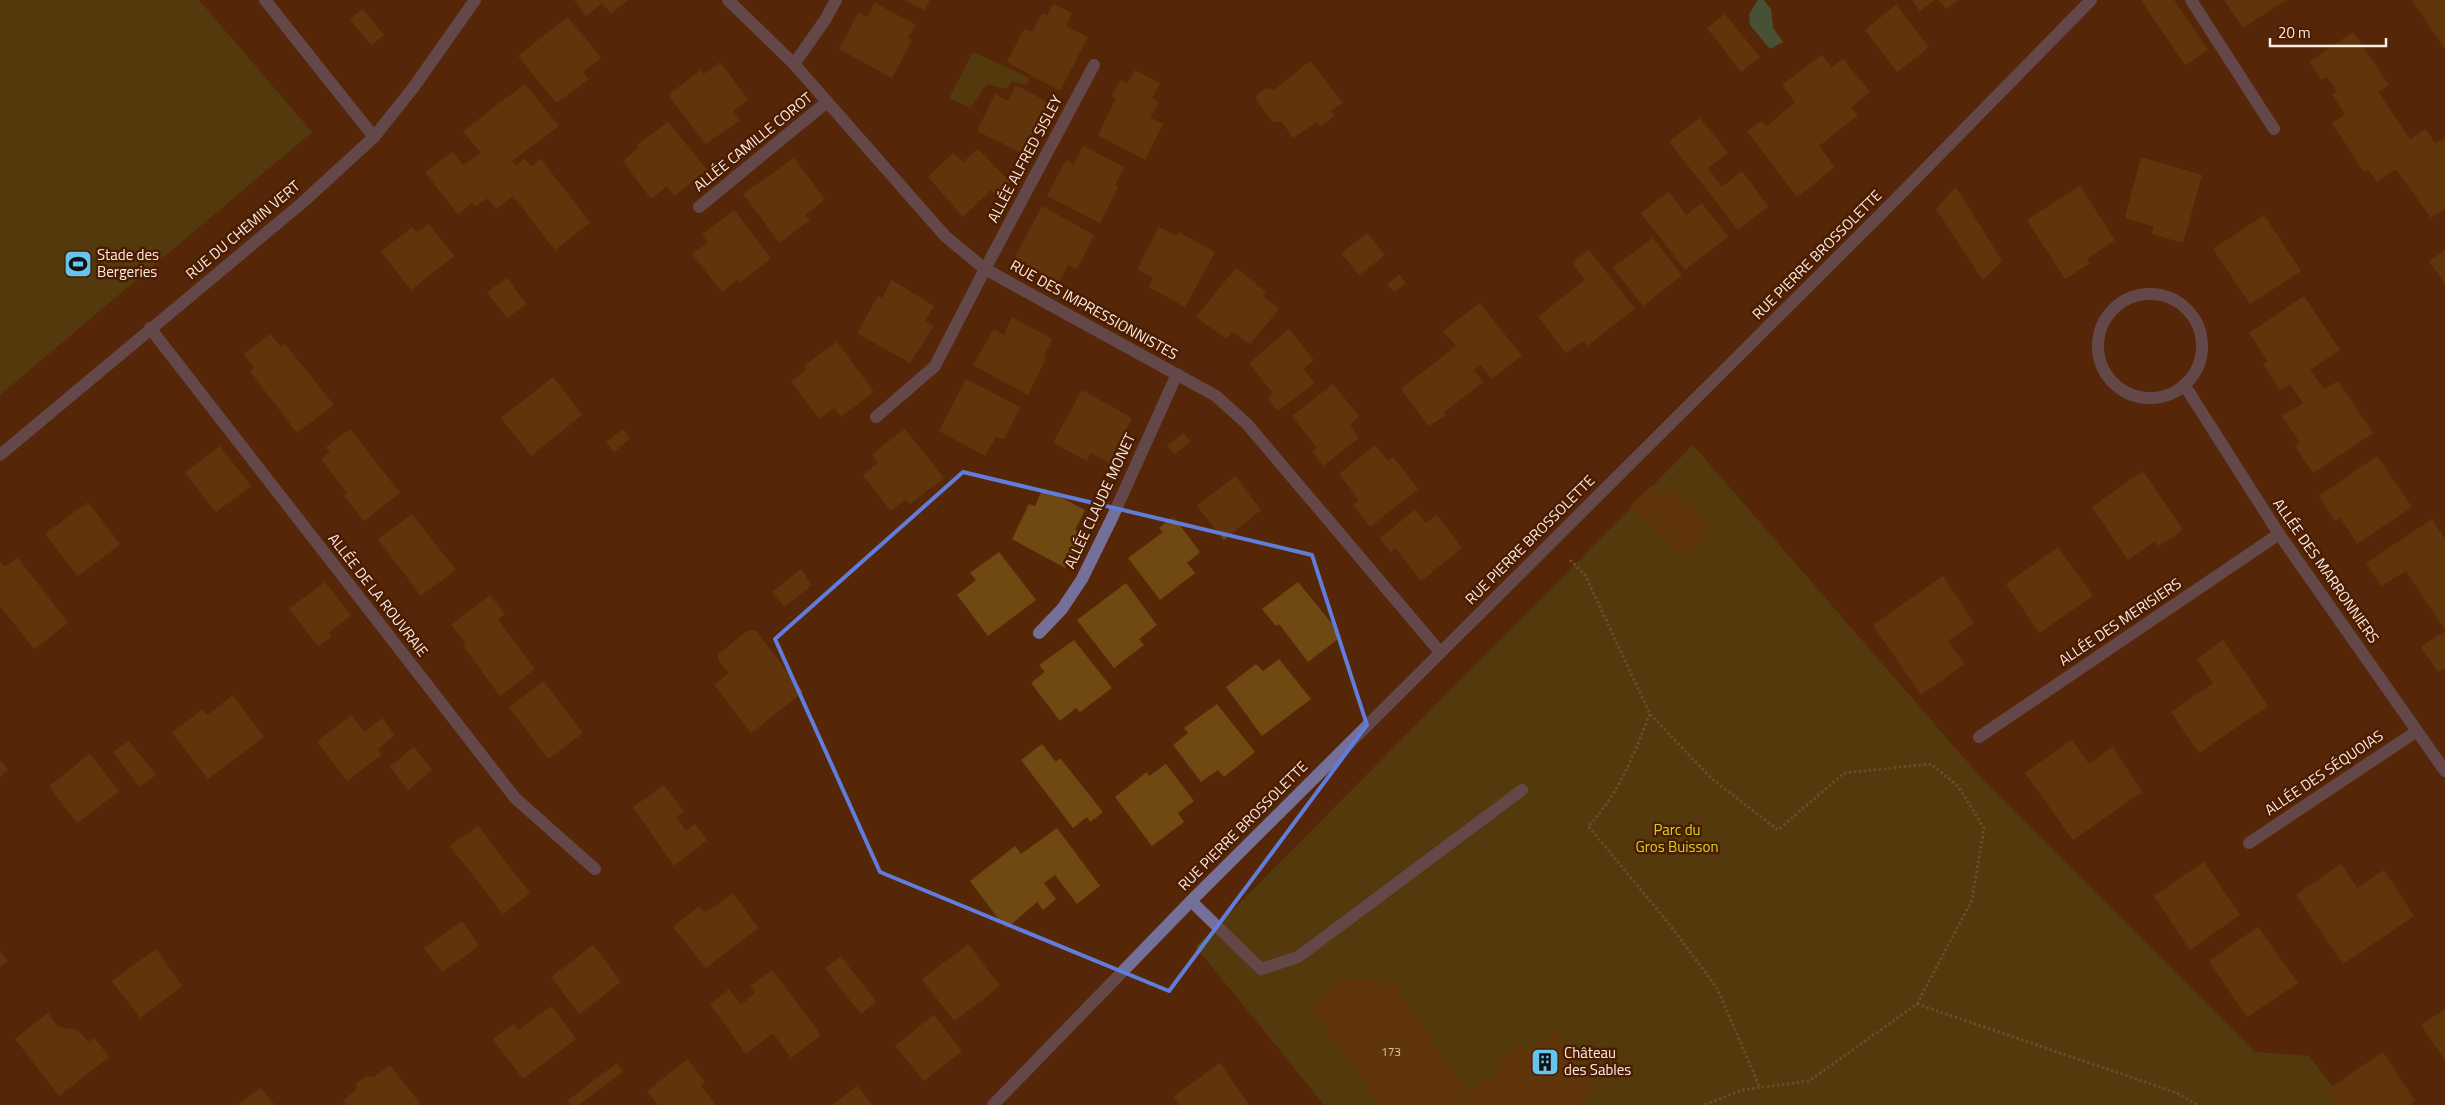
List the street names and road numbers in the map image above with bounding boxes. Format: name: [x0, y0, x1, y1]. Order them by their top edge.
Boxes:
street label: ALLÉE CAMILLE COROT: [688, 86, 817, 197]
street label: ALLÉE ALFRED SISLEY: [981, 91, 1068, 227]
street label: RUE DU CHEMIN VERT: [180, 175, 305, 285]
street label: RUE PIERRE BROSSOLETTE: [1746, 184, 1887, 325]
street label: RUE DES IMPRESSIONNISTES: [1006, 254, 1182, 365]
street label: ALLÉE CLAUDE MONET: [1058, 429, 1141, 572]
street label: RUE PIERRE BROSSOLETTE: [1459, 469, 1600, 610]
street label: ALLÉE DES MARRONNIERS: [2268, 494, 2385, 648]
street label: ALLÉE DE LA ROUVRAIE: [323, 528, 434, 661]
street label: ALLÉE DES MERISIERS: [2054, 572, 2186, 671]
street label: ALLÉE DES SÉQUOIAS: [2260, 724, 2388, 821]
street label: RUE PIERRE BROSSOLETTE: [1172, 755, 1313, 896]

